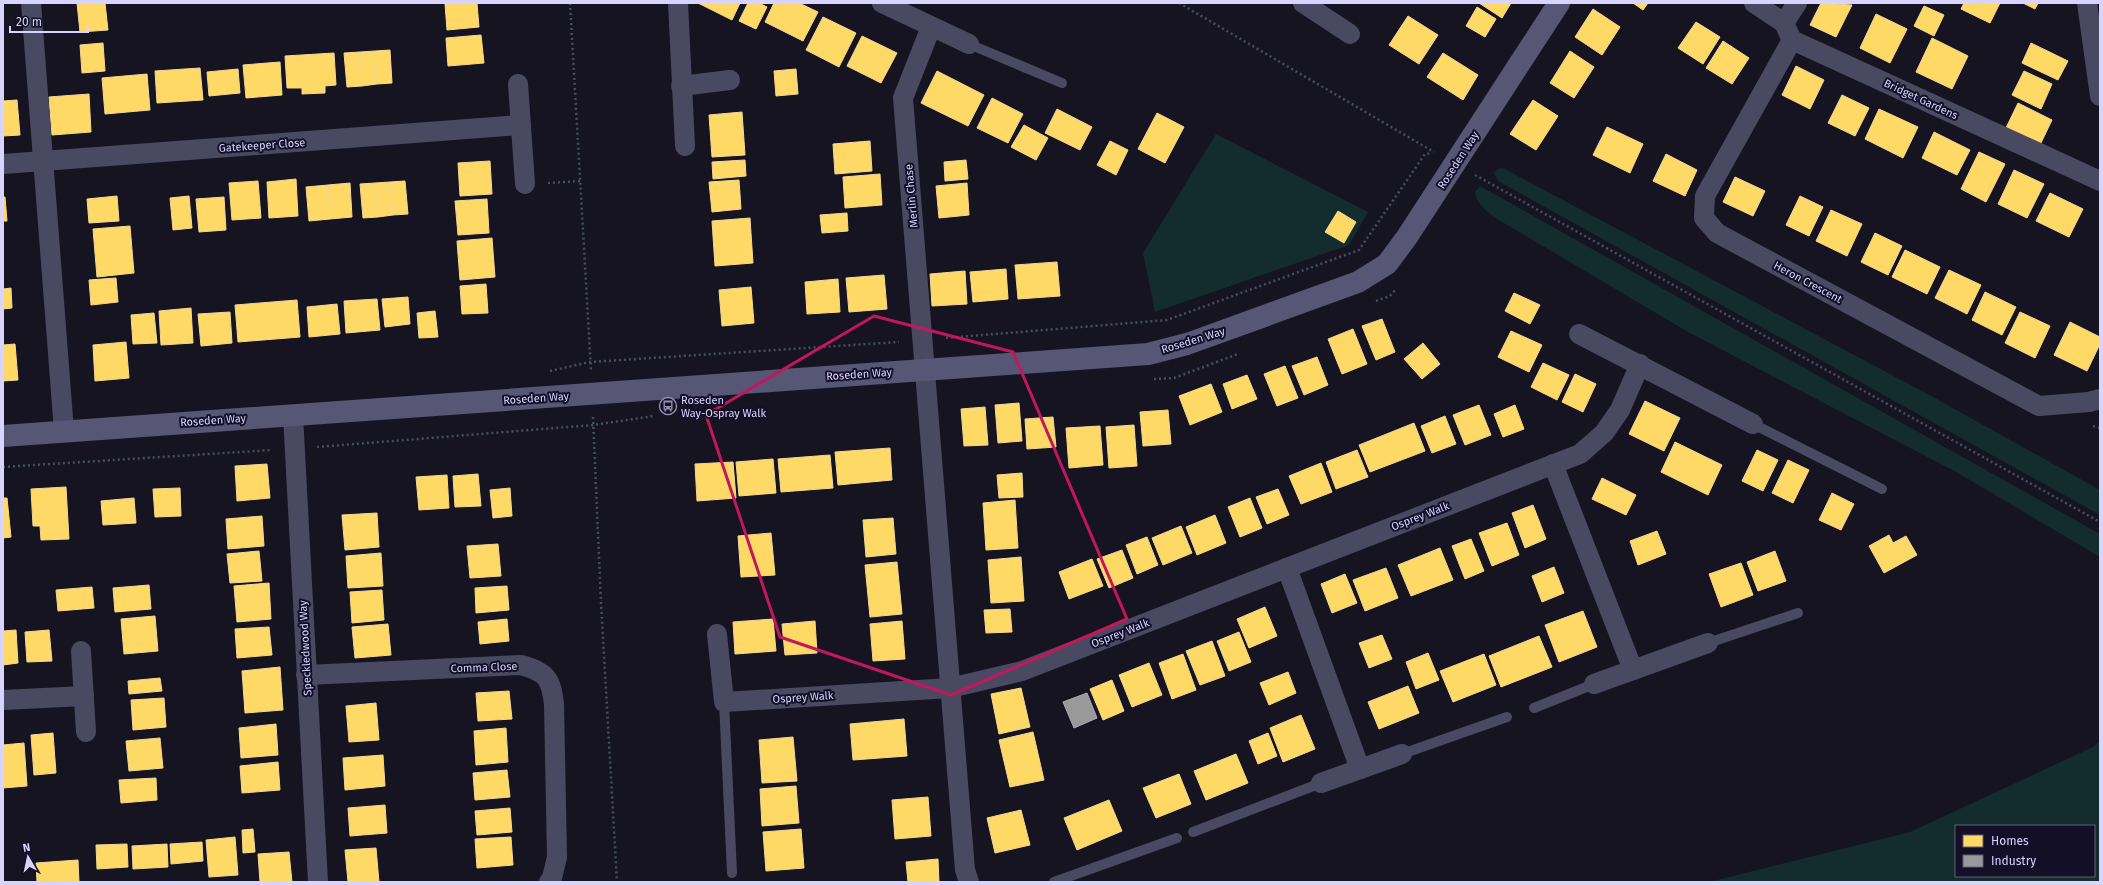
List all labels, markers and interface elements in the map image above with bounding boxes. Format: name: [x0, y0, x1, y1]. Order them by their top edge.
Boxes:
scale bar: [10, 8, 88, 34]
text: 20 m: [16, 15, 42, 29]
street label: Bridget Gardens: [1882, 77, 1960, 122]
street label: Roseden Way: [1435, 129, 1482, 191]
street label: Gatekeeper Close: [218, 136, 306, 155]
street label: Merlin Chase: [902, 164, 921, 228]
street label: Heron Crescent: [1771, 259, 1844, 306]
street label: Roseden Way: [1160, 324, 1227, 356]
street label: Roseden Way: [826, 366, 893, 383]
street label: Roseden Way: [503, 390, 570, 407]
place label: Roseden Way-Ospray Walk: [681, 394, 766, 420]
bus stop icon: Roseden Way-Ospray Walk: [658, 396, 678, 416]
street label: Roseden Way: [180, 412, 247, 429]
street label: Osprey Walk: [1389, 499, 1451, 533]
street label: Speckledwood Way: [296, 599, 314, 696]
street label: Osprey Walk: [1089, 616, 1151, 650]
street label: Comma Close: [450, 660, 518, 675]
street label: Osprey Walk: [772, 689, 834, 706]
legend: [1955, 825, 2095, 877]
text: Homes: [1991, 834, 2029, 848]
north arrow: [8, 837, 48, 877]
text: N: [22, 841, 31, 855]
text: Industry: [1991, 854, 2036, 868]

